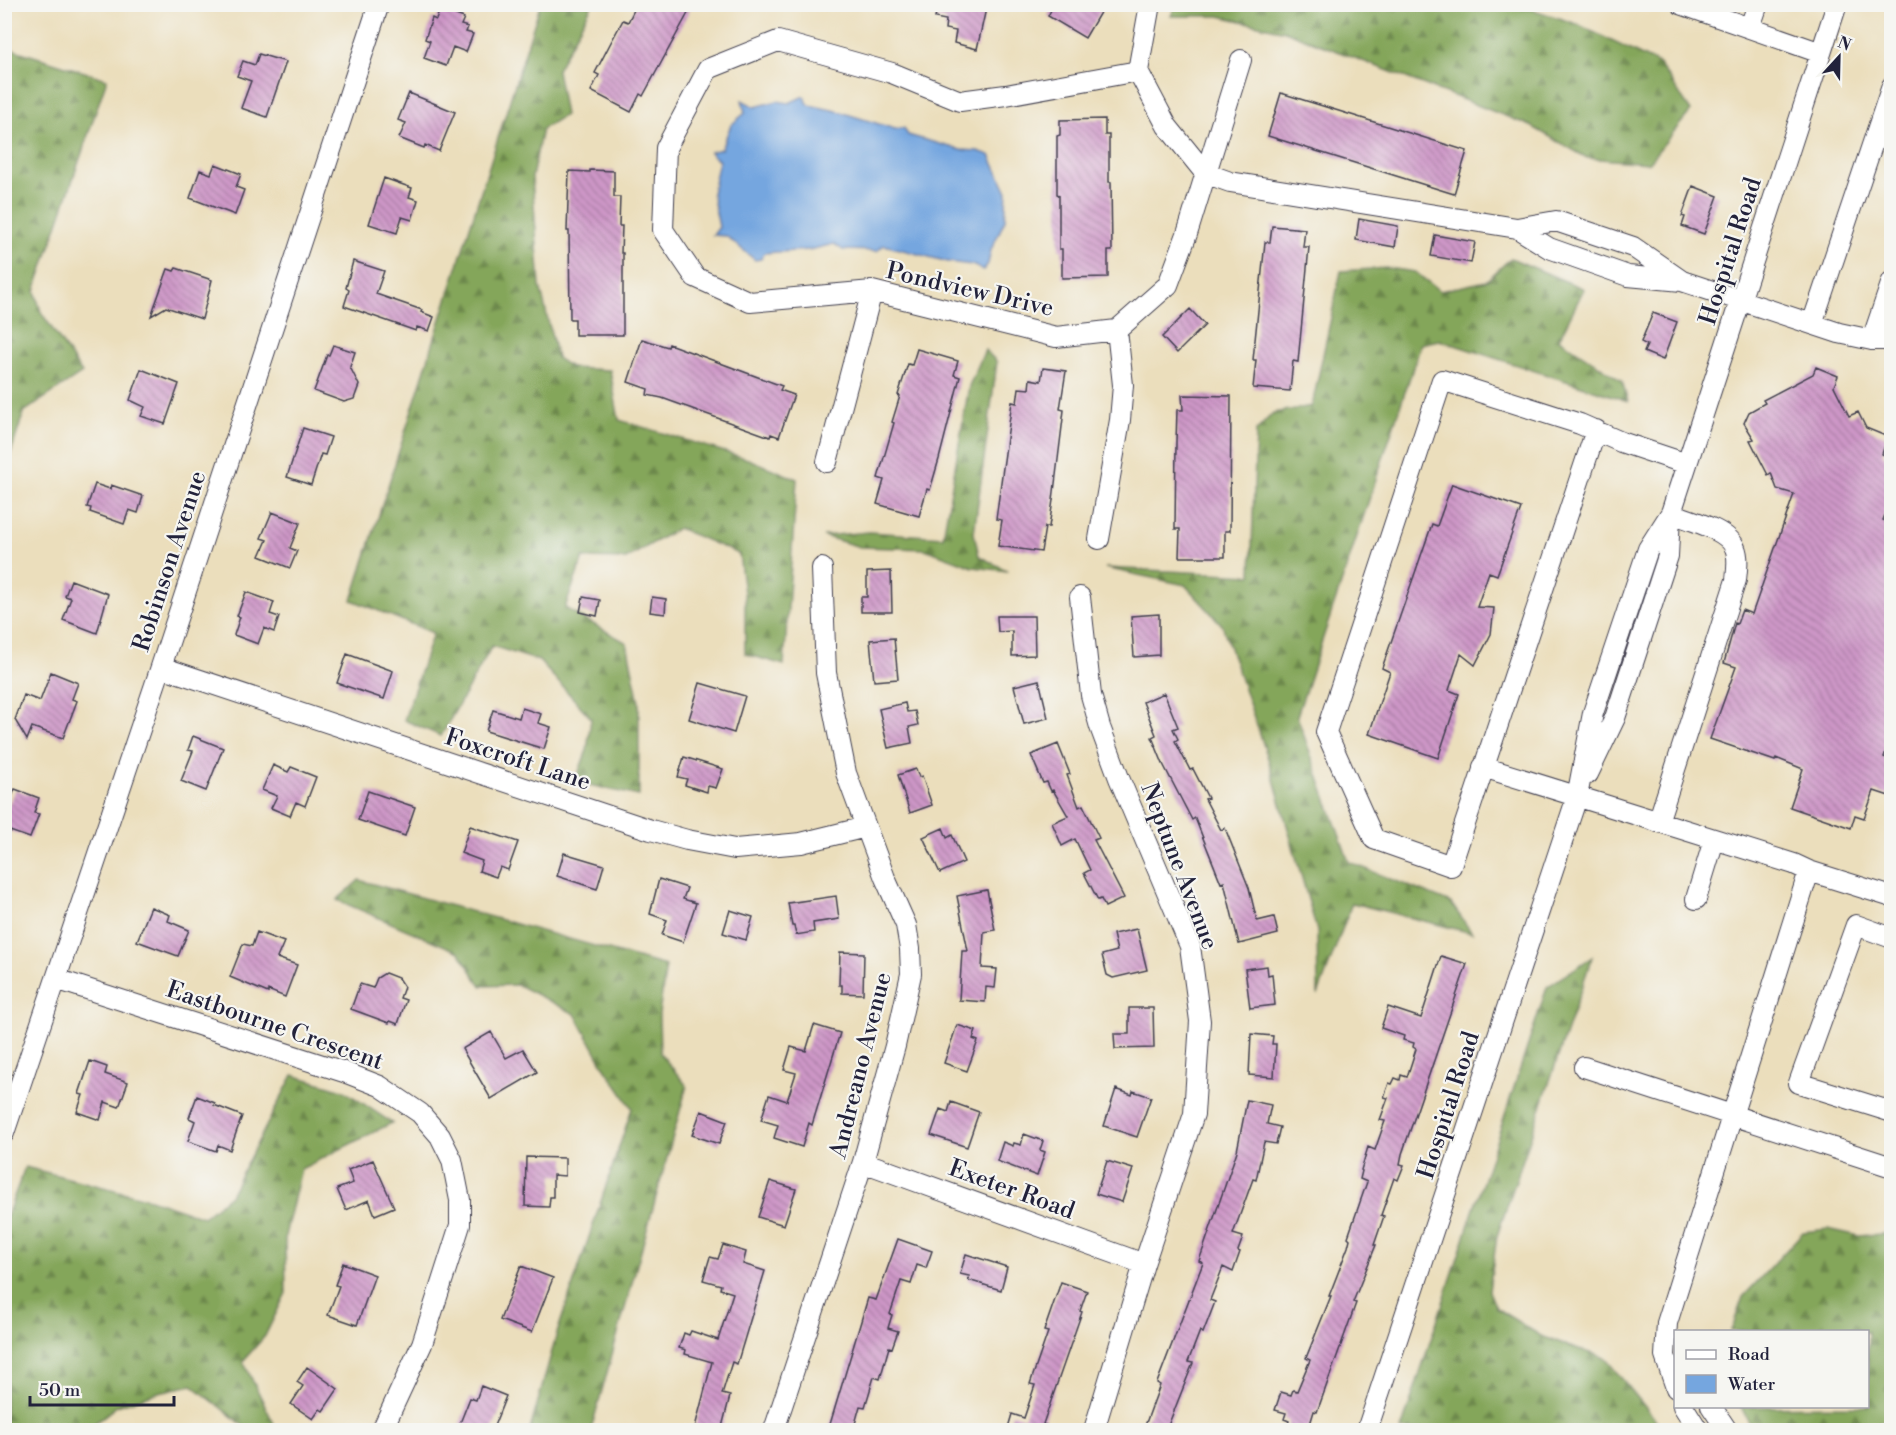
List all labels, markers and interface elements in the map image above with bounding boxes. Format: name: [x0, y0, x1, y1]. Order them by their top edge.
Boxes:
north arrow: [1809, 27, 1869, 87]
text: N: [1835, 32, 1854, 56]
street label: Hospital Road: [1693, 173, 1769, 329]
street label: Pondview Drive: [883, 256, 1056, 324]
street label: Robinson Avenue: [127, 467, 213, 655]
street label: Foxcroft Lane: [441, 722, 594, 798]
street label: Neptune Avenue: [1133, 779, 1225, 954]
street label: Andreano Avenue: [823, 969, 899, 1162]
street label: Eastbourne Crescent: [162, 975, 388, 1077]
street label: Hospital Road: [1411, 1027, 1487, 1183]
street label: Exeter Road: [945, 1153, 1079, 1227]
legend: [1674, 1330, 1869, 1408]
text: Road: [1728, 1343, 1771, 1366]
scale bar: [30, 1369, 174, 1407]
text: Water: [1727, 1373, 1776, 1396]
text: 50 m: [39, 1379, 81, 1402]

